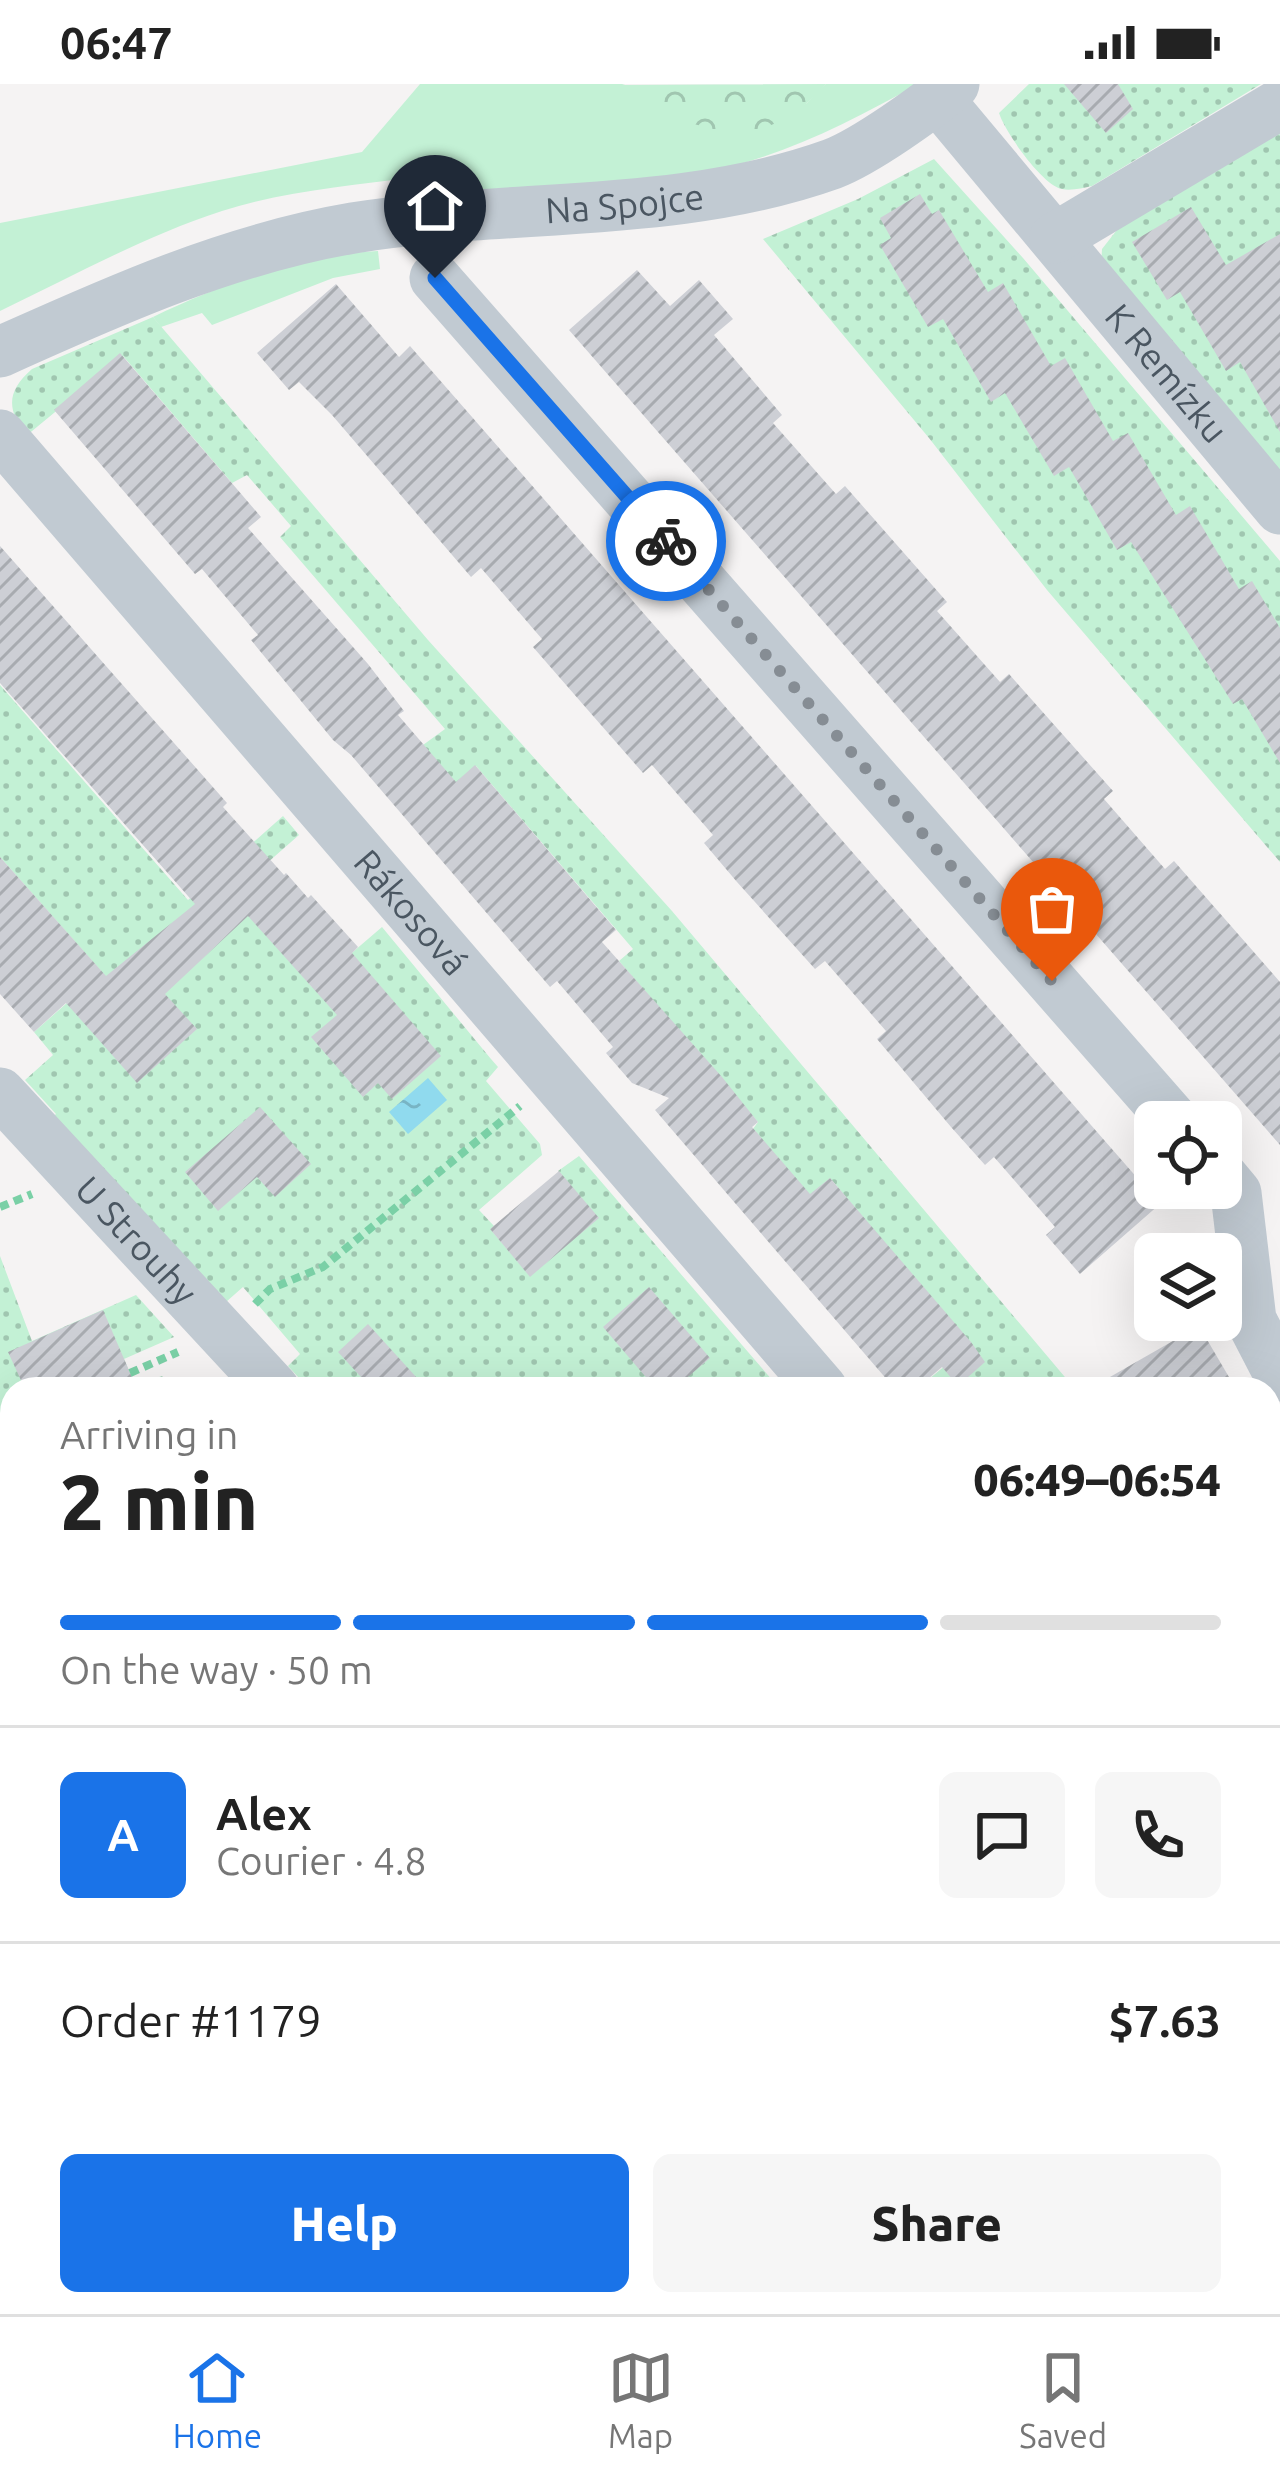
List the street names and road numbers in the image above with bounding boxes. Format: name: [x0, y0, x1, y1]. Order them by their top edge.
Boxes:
street label: Na Spojce: [544, 175, 706, 230]
street label: K Remízku: [1098, 295, 1236, 450]
street label: Rákosová: [346, 841, 477, 983]
street label: U Strouhy: [68, 1168, 206, 1312]

